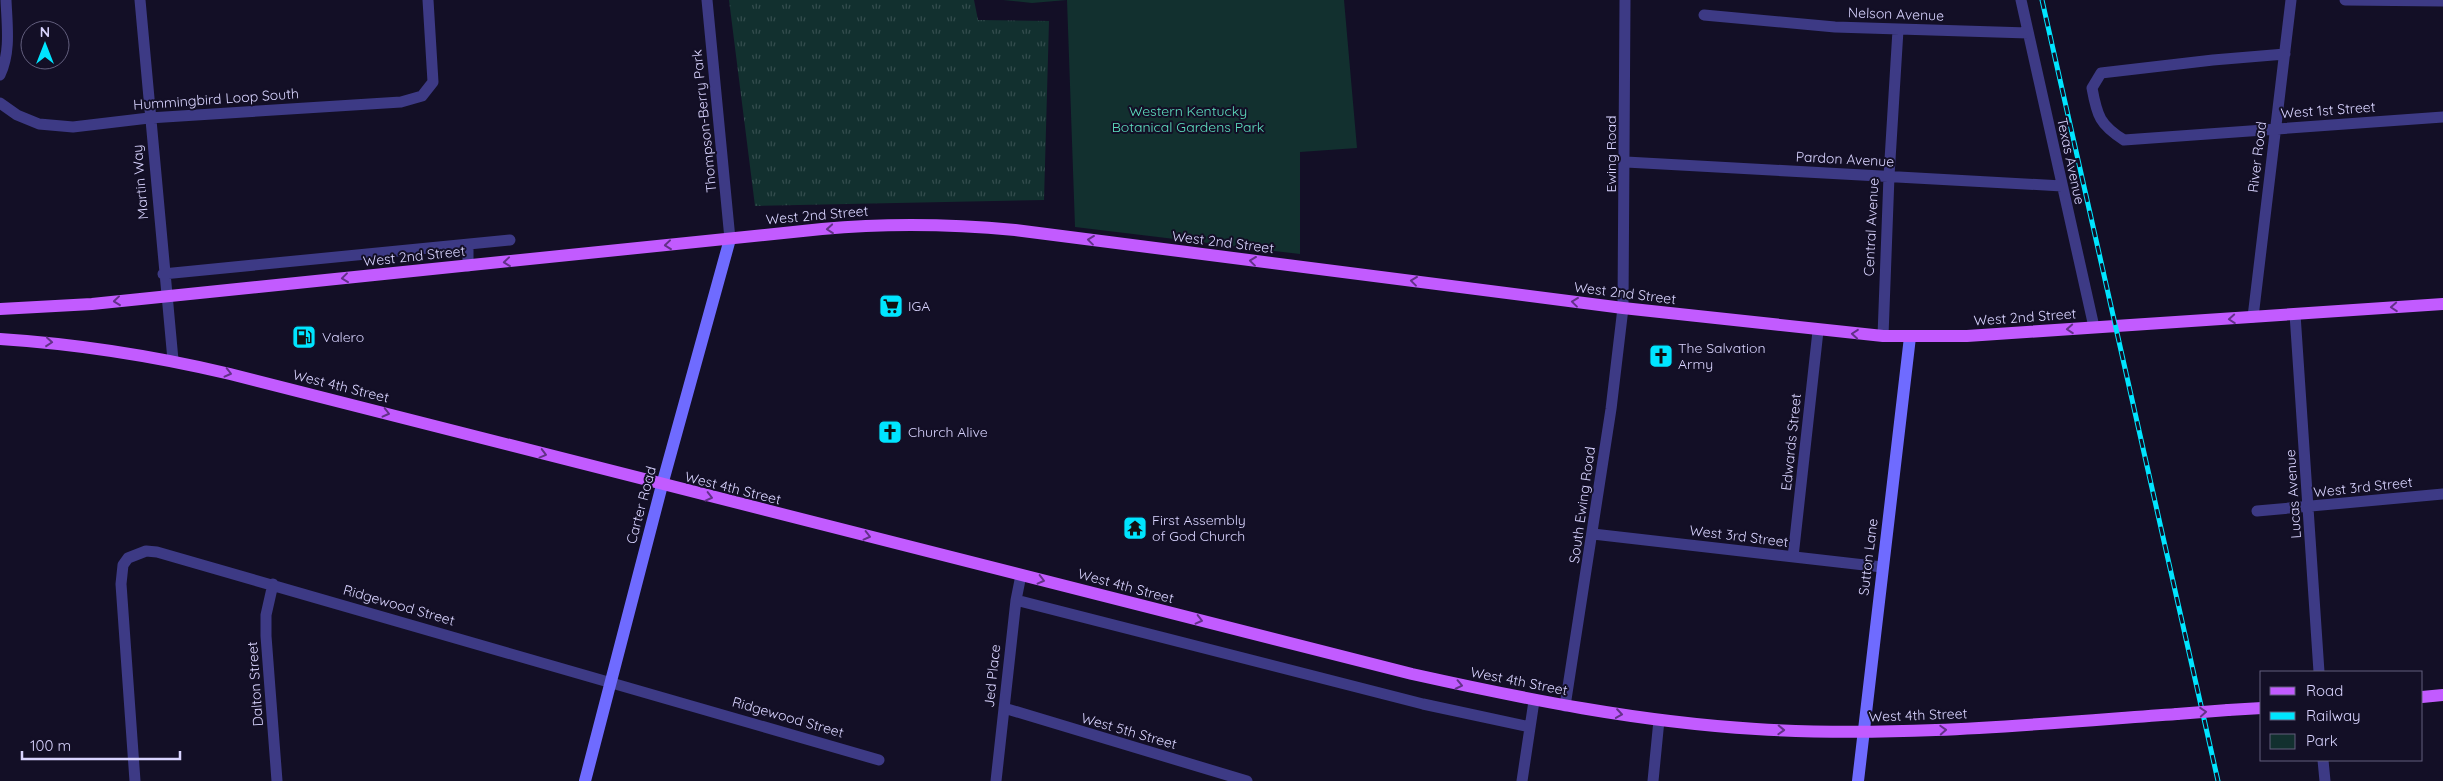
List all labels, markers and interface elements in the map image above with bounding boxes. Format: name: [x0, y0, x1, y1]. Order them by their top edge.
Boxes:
street label: Nelson Avenue: [1848, 3, 1944, 25]
north arrow: [20, 20, 70, 70]
text: N: [40, 23, 50, 41]
street label: Thompson-Berry Park: [688, 49, 720, 193]
street label: Hummingbird Loop South: [133, 84, 299, 114]
street label: West 1st Street: [2280, 98, 2376, 122]
park label: Western Kentucky Botanical Gardens Park: [1112, 102, 1264, 136]
street label: Ewing Road: [1602, 116, 1620, 192]
street label: Texas Avenue: [2053, 116, 2089, 206]
street label: River Road: [2244, 120, 2270, 194]
street label: Martin Way: [128, 144, 152, 220]
street label: Pardon Avenue: [1795, 147, 1895, 171]
street label: Central Avenue: [1859, 177, 1883, 277]
street label: West 2nd Street: [765, 202, 869, 228]
one-way arrow: [826, 223, 834, 234]
street label: West 2nd Street: [1171, 227, 1275, 257]
one-way arrow: [1087, 235, 1095, 246]
one-way arrow: [664, 239, 672, 250]
street label: West 2nd Street: [362, 242, 466, 270]
one-way arrow: [502, 256, 510, 267]
one-way arrow: [1248, 256, 1257, 266]
one-way arrow: [341, 272, 349, 283]
one-way arrow: [1409, 276, 1417, 287]
street label: West 2nd Street: [1573, 278, 1677, 308]
supermarket icon: IGA: [878, 293, 904, 319]
one-way arrow: [113, 296, 121, 307]
place label: IGA: [908, 297, 930, 315]
one-way arrow: [1571, 297, 1579, 308]
one-way arrow: [2390, 302, 2398, 313]
street label: West 2nd Street: [1973, 304, 2077, 330]
one-way arrow: [2228, 313, 2236, 324]
one-way arrow: [2066, 323, 2074, 334]
fuel station icon: Valero: [291, 324, 317, 350]
place label: Valero: [322, 328, 364, 346]
one-way arrow: [1851, 328, 1859, 339]
one-way arrow: [45, 336, 53, 347]
place label: The Salvation Army: [1678, 339, 1766, 373]
church icon: The Salvation Army: [1648, 343, 1674, 369]
street label: West 4th Street: [291, 365, 391, 407]
one-way arrow: [224, 367, 233, 378]
street label: Edwards Street: [1777, 392, 1805, 492]
one-way arrow: [381, 407, 390, 418]
church icon: Church Alive: [877, 419, 903, 445]
place label: Church Alive: [908, 423, 988, 441]
street label: South Ewing Road: [1565, 445, 1599, 565]
one-way arrow: [538, 449, 546, 459]
street label: Lucas Avenue: [2281, 449, 2305, 539]
street label: Carter Road: [622, 464, 660, 546]
street label: West 4th Street: [683, 467, 783, 509]
street label: West 3rd Street: [2313, 473, 2414, 501]
one-way arrow: [704, 491, 713, 502]
place label: First Assembly of God Church: [1152, 511, 1246, 545]
temple icon: First Assembly of God Church: [1122, 515, 1148, 541]
street label: Sutton Lane: [1854, 517, 1882, 597]
street label: West 3rd Street: [1689, 521, 1790, 551]
one-way arrow: [862, 530, 871, 541]
street label: West 4th Street: [1076, 565, 1176, 608]
one-way arrow: [1037, 574, 1046, 585]
street label: Ridgewood Street: [341, 580, 457, 630]
one-way arrow: [1194, 614, 1203, 625]
street label: Dalton Street: [243, 641, 267, 727]
street label: Jed Place: [980, 643, 1004, 708]
street label: West 4th Street: [1469, 663, 1569, 699]
legend: [2260, 671, 2423, 761]
one-way arrow: [1455, 679, 1464, 690]
text: Road: [2306, 681, 2343, 700]
street label: Ridgewood Street: [730, 692, 846, 742]
street label: West 4th Street: [1868, 704, 1968, 726]
text: Railway: [2306, 706, 2361, 725]
one-way arrow: [2199, 707, 2207, 718]
one-way arrow: [1615, 708, 1623, 719]
street label: West 5th Street: [1079, 709, 1179, 753]
one-way arrow: [1939, 724, 1947, 735]
one-way arrow: [1777, 725, 1785, 736]
scale bar: [22, 728, 180, 760]
text: Park: [2306, 731, 2338, 750]
text: 100 m: [30, 736, 71, 755]

